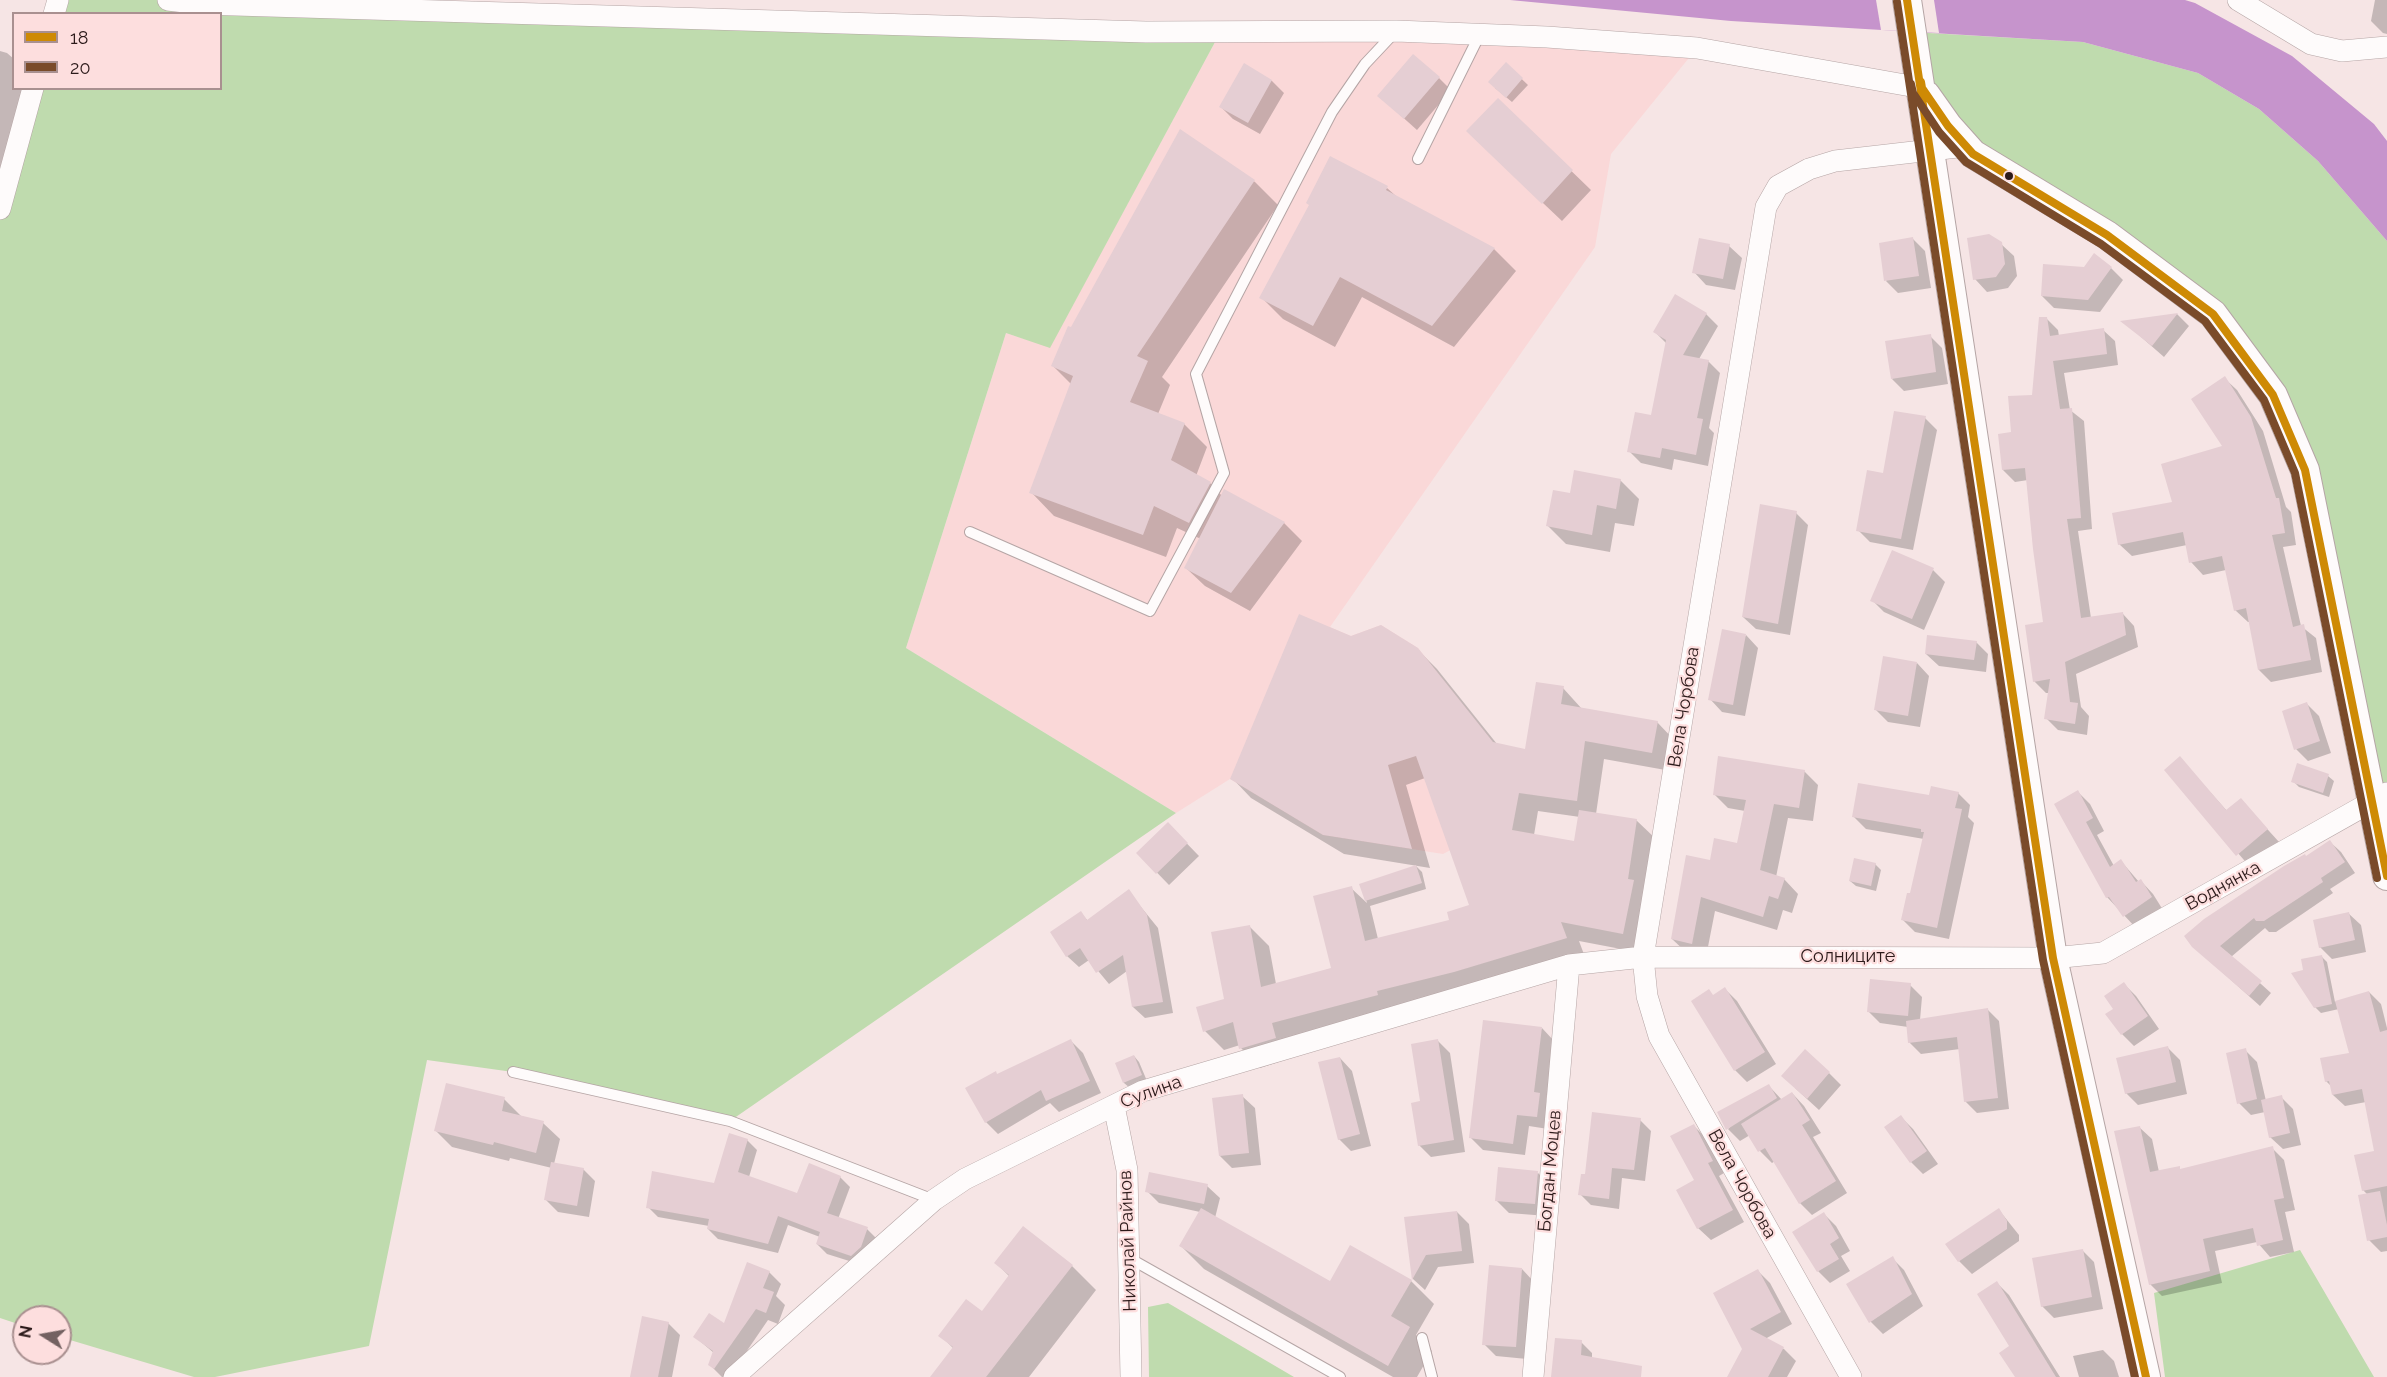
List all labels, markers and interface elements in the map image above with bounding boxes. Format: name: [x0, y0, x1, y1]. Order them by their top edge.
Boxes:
legend: [12, 12, 222, 90]
text: 18: [70, 27, 88, 48]
text: 20: [70, 57, 90, 78]
unlabelled marker: [2003, 170, 2015, 182]
street label: Вела Чорбова: [1664, 645, 1704, 769]
street label: Воднянка: [2182, 857, 2264, 915]
street label: Солниците: [1801, 946, 1895, 968]
street label: Сулина: [1118, 1071, 1184, 1113]
street label: Богдан Моцев: [1534, 1109, 1566, 1233]
street label: Вела Чорбова: [1703, 1126, 1781, 1242]
street label: Николай Райнов: [1115, 1170, 1141, 1312]
north arrow: [12, 1305, 72, 1365]
text: N: [15, 1324, 36, 1340]

